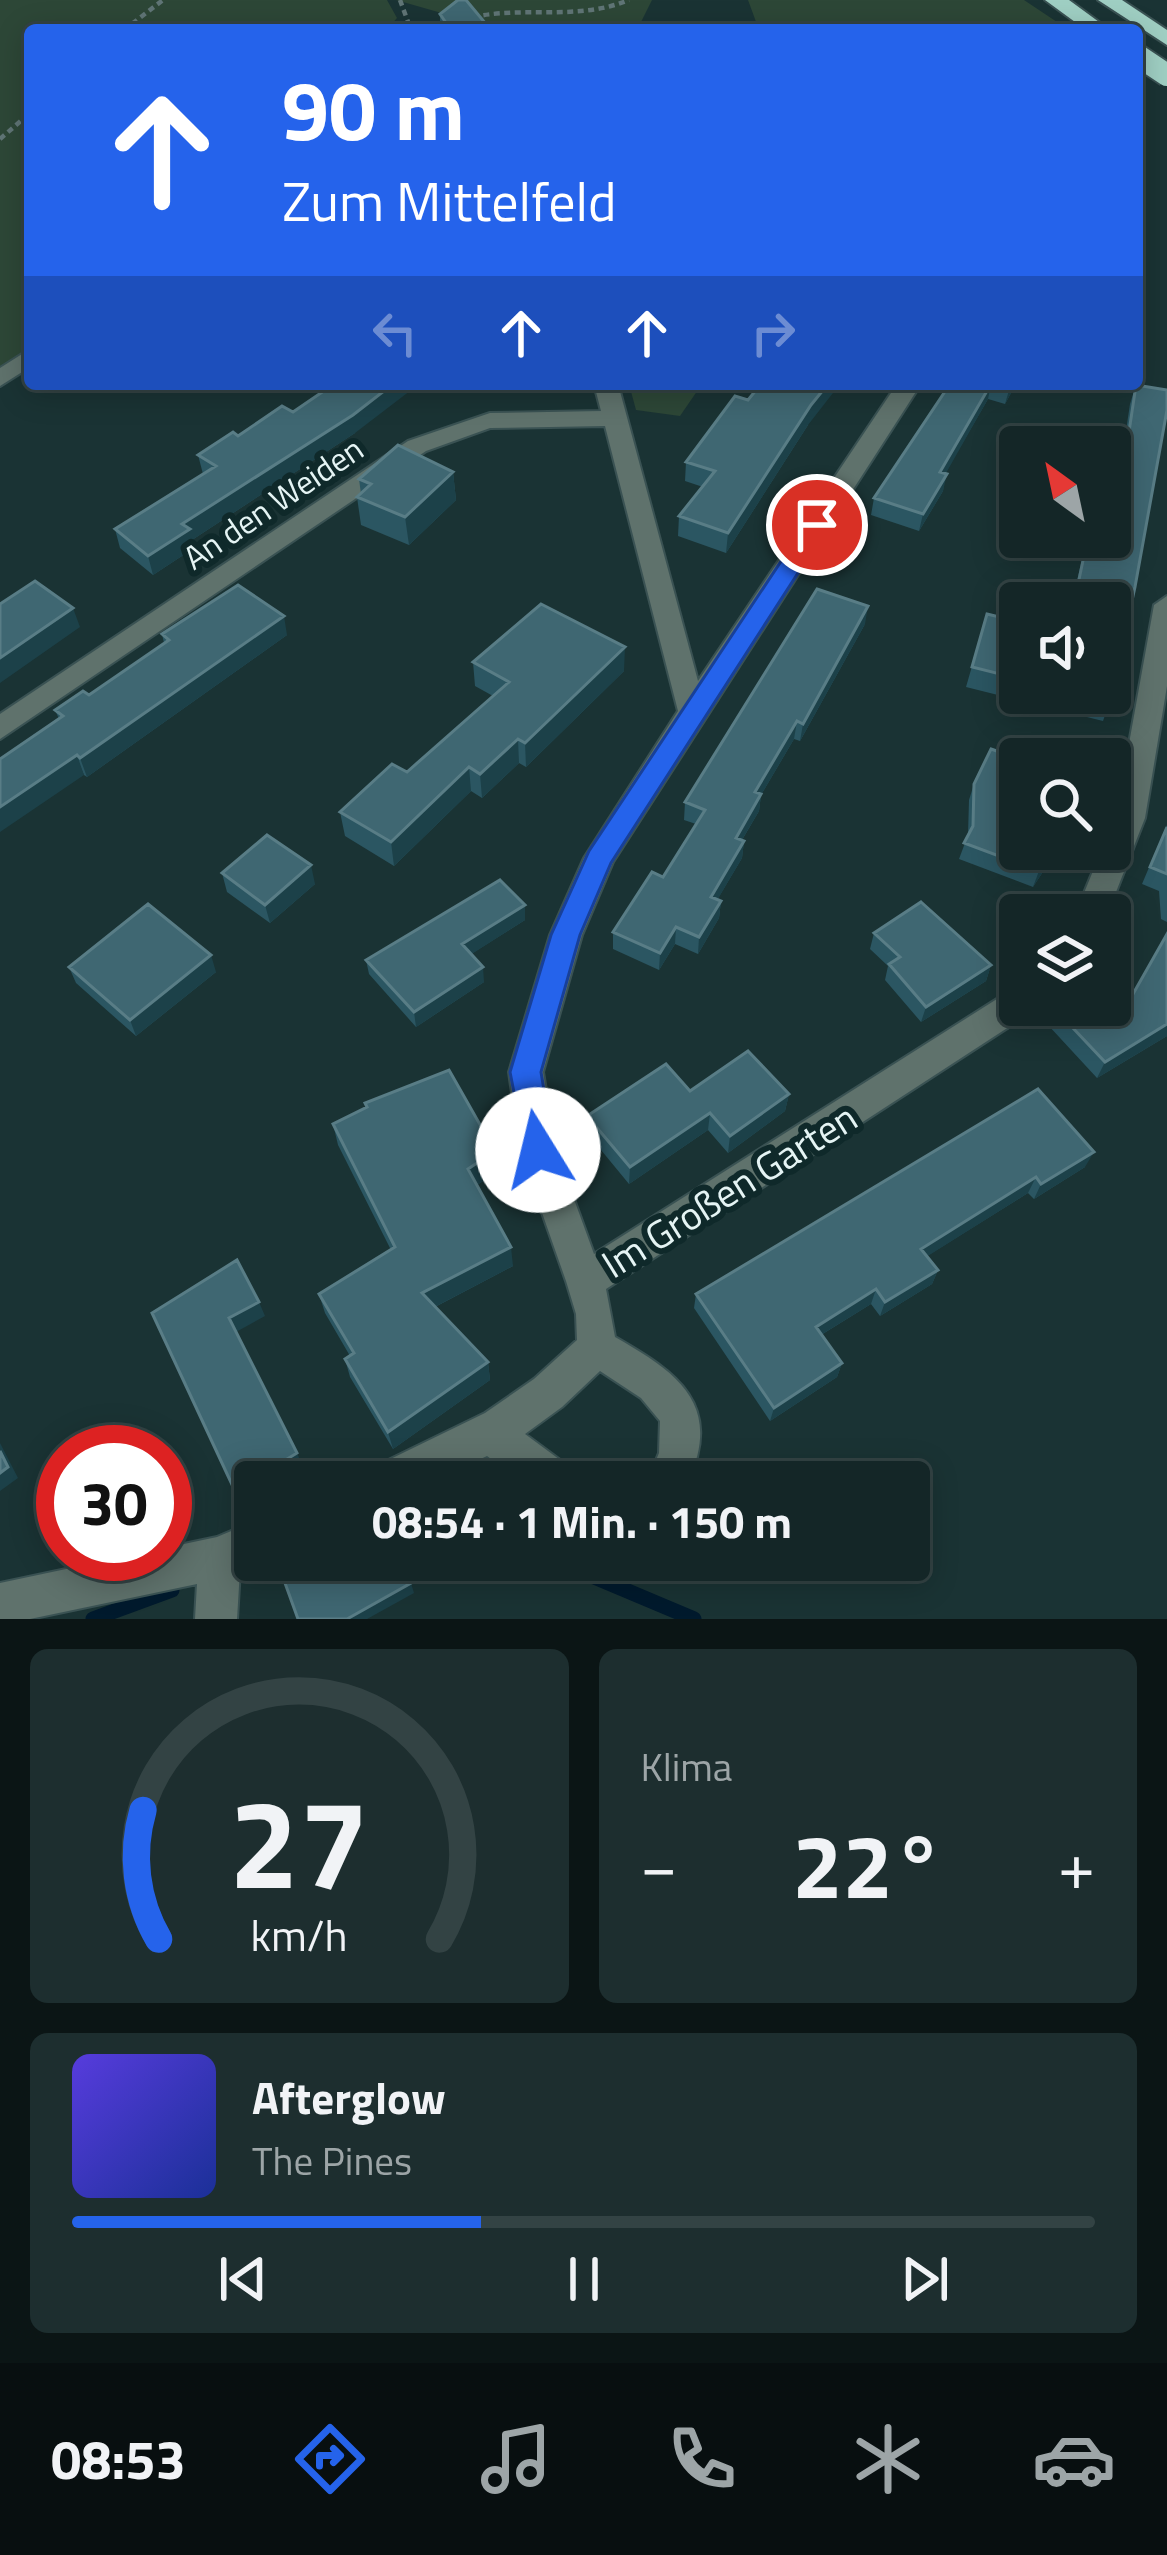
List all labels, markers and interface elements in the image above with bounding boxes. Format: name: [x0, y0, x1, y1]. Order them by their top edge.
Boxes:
text: 90 m: [282, 45, 465, 173]
icon: ahead: [84, 72, 240, 228]
text: Zum Mittelfeld: [282, 160, 617, 242]
icon: left: [362, 300, 428, 366]
icon: ahead: [488, 300, 554, 366]
icon: ahead: [614, 300, 680, 366]
icon: right: [740, 300, 806, 366]
street label: An den Weiden: [173, 424, 373, 582]
north arrow: [999, 426, 1131, 558]
map controls: [999, 426, 1131, 1026]
pin: [766, 474, 868, 576]
icon: arrive: [784, 492, 850, 558]
button: sound: [999, 582, 1131, 714]
button: search: [999, 738, 1131, 870]
button: layers: [999, 894, 1131, 1026]
position arrow: [475, 1087, 601, 1213]
street label: Im Großen Garten: [590, 1088, 868, 1292]
speed limit sign: 30: [36, 1425, 192, 1581]
text: 08:54 · 1 Min. · 150 m: [372, 1487, 792, 1555]
text: Klima: [641, 1737, 732, 1796]
text: 27: [229, 1747, 369, 1936]
text: 22°: [792, 1796, 943, 1933]
text: −: [641, 1814, 677, 1915]
text: +: [1058, 1814, 1095, 1915]
text: km/h: [251, 1902, 348, 1968]
text: Afterglow: [252, 2063, 446, 2131]
text: The Pines: [252, 2131, 412, 2190]
icon: previous: [210, 2246, 276, 2312]
icon: pause: [551, 2246, 617, 2312]
icon: next: [892, 2246, 958, 2312]
icon: directions: [288, 2417, 372, 2501]
icon: music: [474, 2417, 558, 2501]
icon: phone: [660, 2417, 744, 2501]
icon: climate: [846, 2417, 930, 2501]
icon: car: [1032, 2417, 1116, 2501]
text: 08:53: [51, 2418, 186, 2500]

